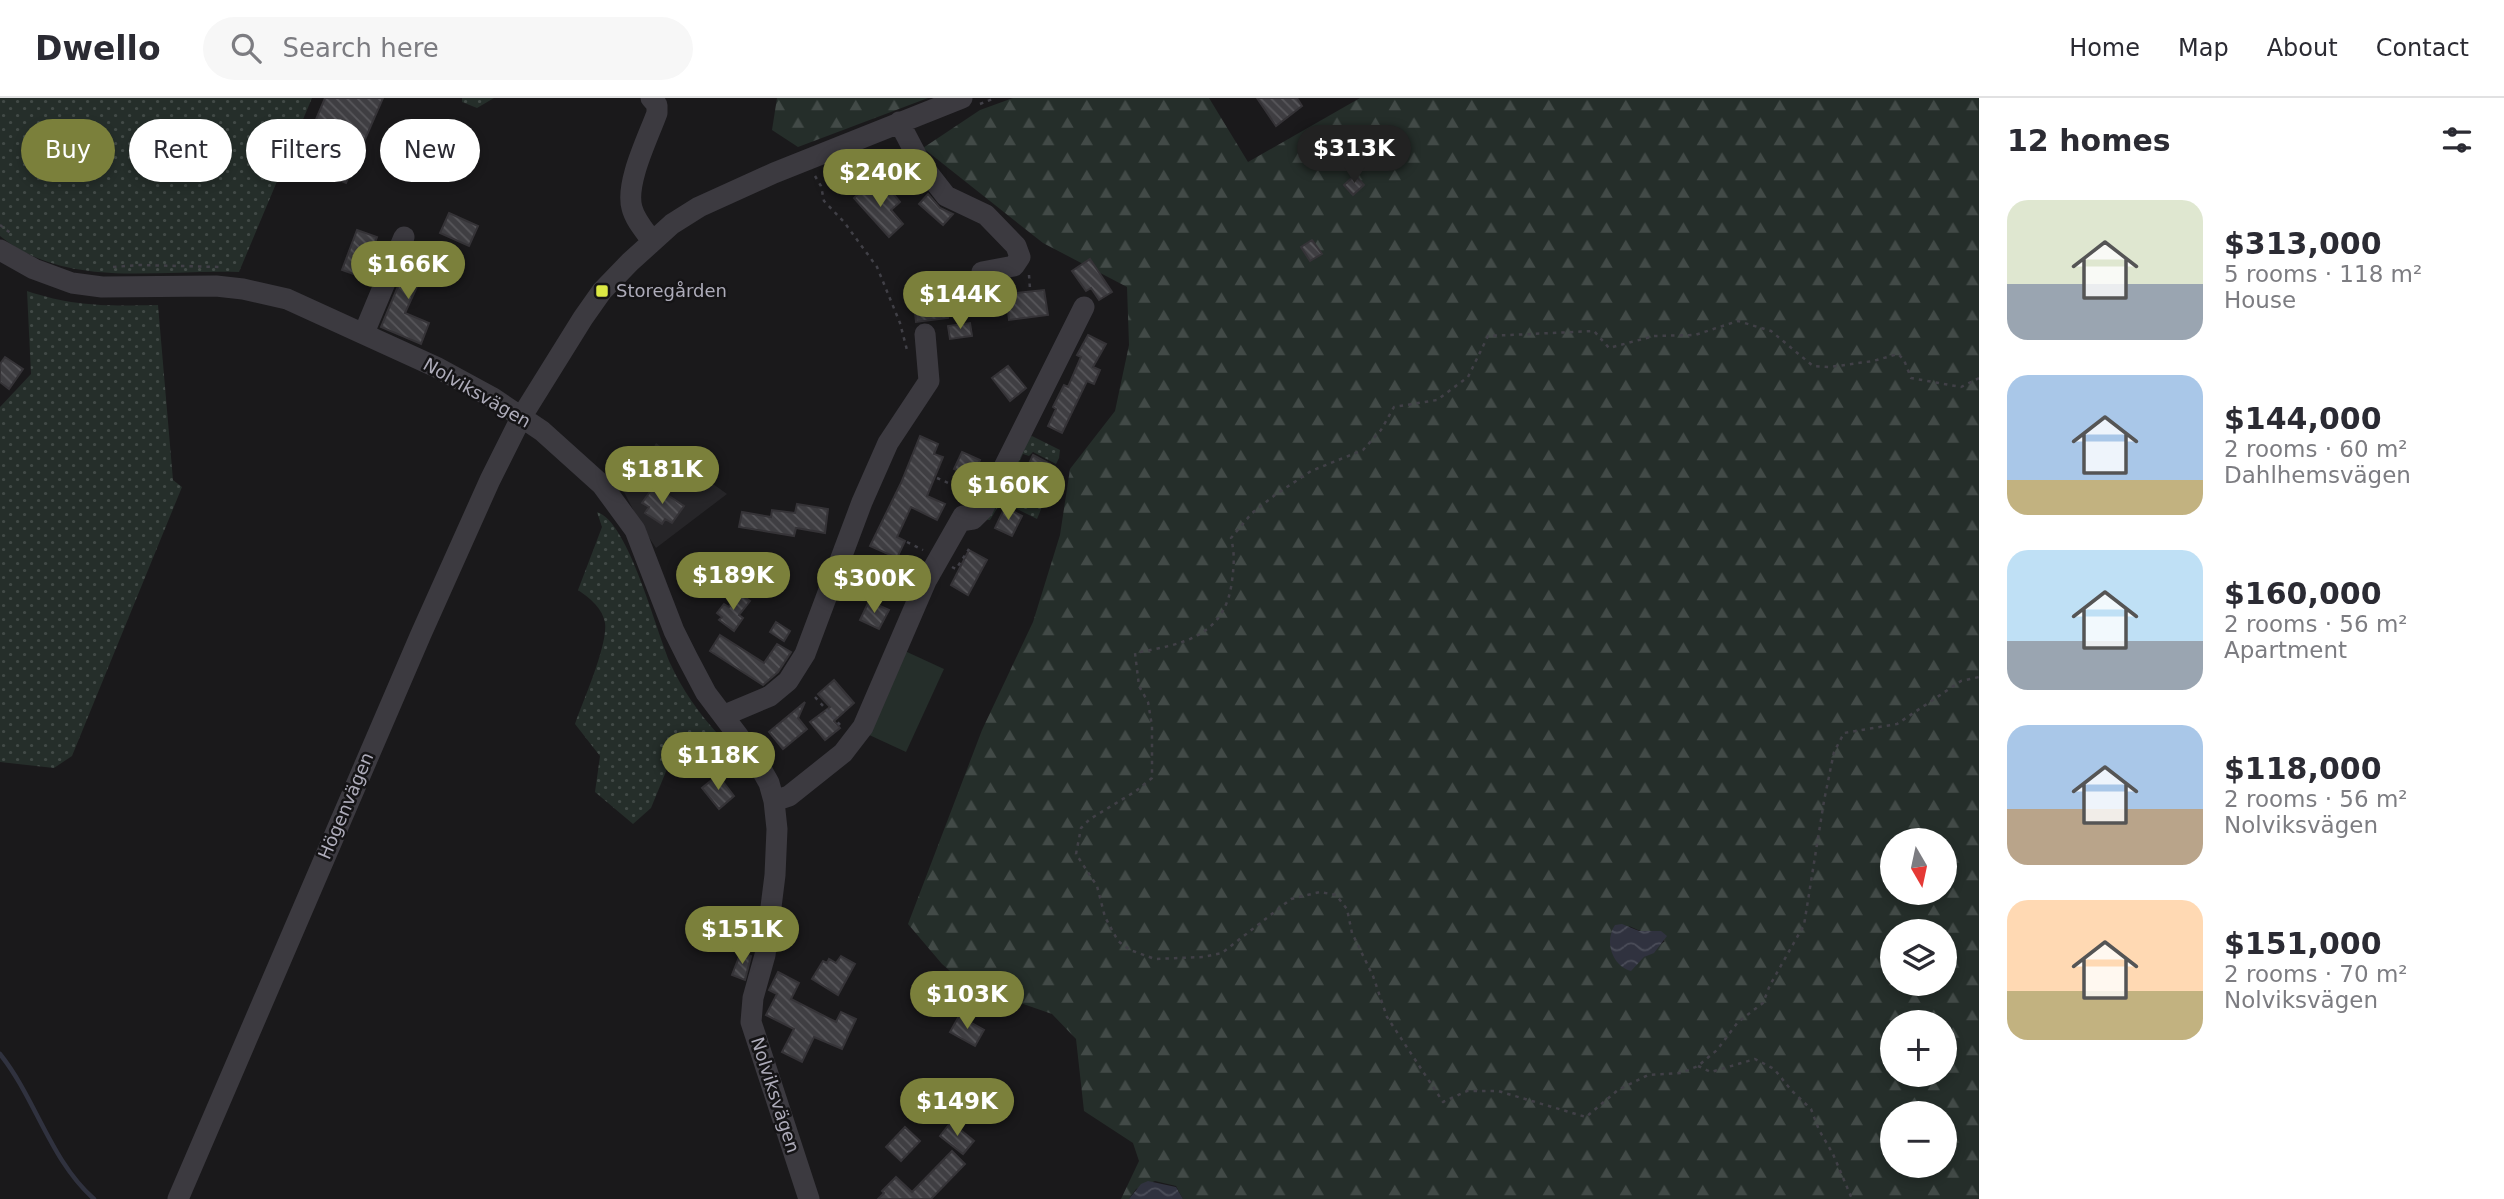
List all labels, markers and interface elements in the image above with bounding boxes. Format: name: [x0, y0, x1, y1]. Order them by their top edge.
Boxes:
search box: [203, 17, 693, 80]
text: Dwello: [35, 29, 161, 68]
icon: search: [227, 29, 265, 67]
text: Search here: [283, 33, 439, 63]
text: Home: [2069, 34, 2140, 62]
text: Map: [2178, 34, 2229, 62]
text: About: [2267, 34, 2338, 62]
text: Contact: [2376, 34, 2469, 62]
chip: Buy: [21, 119, 115, 182]
chip: Rent: [129, 119, 232, 182]
chip: Filters: [246, 119, 366, 182]
chip: New: [380, 119, 480, 182]
icon: filters: [2438, 121, 2476, 159]
text: 12 homes: [2007, 123, 2171, 158]
pin: $313K: [1305, 126, 1403, 185]
text: $313K: [1313, 135, 1395, 161]
pin: $240K: [831, 150, 929, 209]
text: $240K: [839, 159, 921, 185]
text: $313,000: [2224, 226, 2382, 261]
icon: home: [2063, 228, 2147, 312]
pin: $166K: [359, 242, 457, 301]
text: $166K: [367, 251, 449, 277]
text: 5 rooms · 118 m²: [2224, 261, 2422, 287]
pin: $144K: [911, 272, 1009, 331]
place label: Storegården: [616, 280, 727, 301]
text: $144K: [919, 281, 1001, 307]
marker: Storegården: [594, 283, 610, 299]
text: House: [2224, 287, 2296, 313]
street label: Nolviksvägen: [420, 353, 535, 432]
text: $144,000: [2224, 401, 2382, 436]
icon: home: [2063, 403, 2147, 487]
text: 2 rooms · 60 m²: [2224, 436, 2408, 462]
pin: $181K: [613, 446, 711, 506]
text: $181K: [621, 456, 703, 482]
pin: $160K: [959, 462, 1057, 522]
text: Dahlhemsvägen: [2224, 462, 2411, 488]
text: $160K: [967, 472, 1049, 498]
pin: $189K: [684, 552, 782, 612]
pin: $300K: [825, 556, 923, 615]
text: $189K: [692, 562, 774, 588]
text: $300K: [833, 565, 915, 591]
text: $160,000: [2224, 576, 2382, 611]
icon: home: [2063, 578, 2147, 662]
text: 2 rooms · 56 m²: [2224, 611, 2408, 637]
text: Apartment: [2224, 637, 2347, 663]
pin: $118K: [669, 732, 767, 792]
text: $118K: [677, 742, 759, 768]
street label: Högenvägen: [314, 749, 377, 862]
text: $118,000: [2224, 751, 2382, 786]
icon: home: [2063, 753, 2147, 837]
text: 2 rooms · 56 m²: [2224, 786, 2408, 812]
text: Nolviksvägen: [2224, 812, 2378, 838]
north arrow: [1880, 828, 1956, 905]
map controls: [1880, 828, 1957, 1178]
pin: $151K: [693, 906, 791, 966]
text: $151K: [701, 916, 783, 942]
button: layers: [1880, 919, 1957, 996]
text: $151,000: [2224, 926, 2382, 961]
icon: home: [2063, 928, 2147, 1012]
text: 2 rooms · 70 m²: [2224, 961, 2408, 987]
pin: $103K: [918, 972, 1016, 1031]
text: $103K: [926, 981, 1008, 1007]
text: Nolviksvägen: [2224, 987, 2378, 1013]
button: +: [1880, 1010, 1957, 1087]
street label: Nolviksvägen: [747, 1034, 804, 1155]
pin: $149K: [908, 1079, 1006, 1138]
text: $149K: [916, 1088, 998, 1114]
button: −: [1880, 1101, 1957, 1178]

